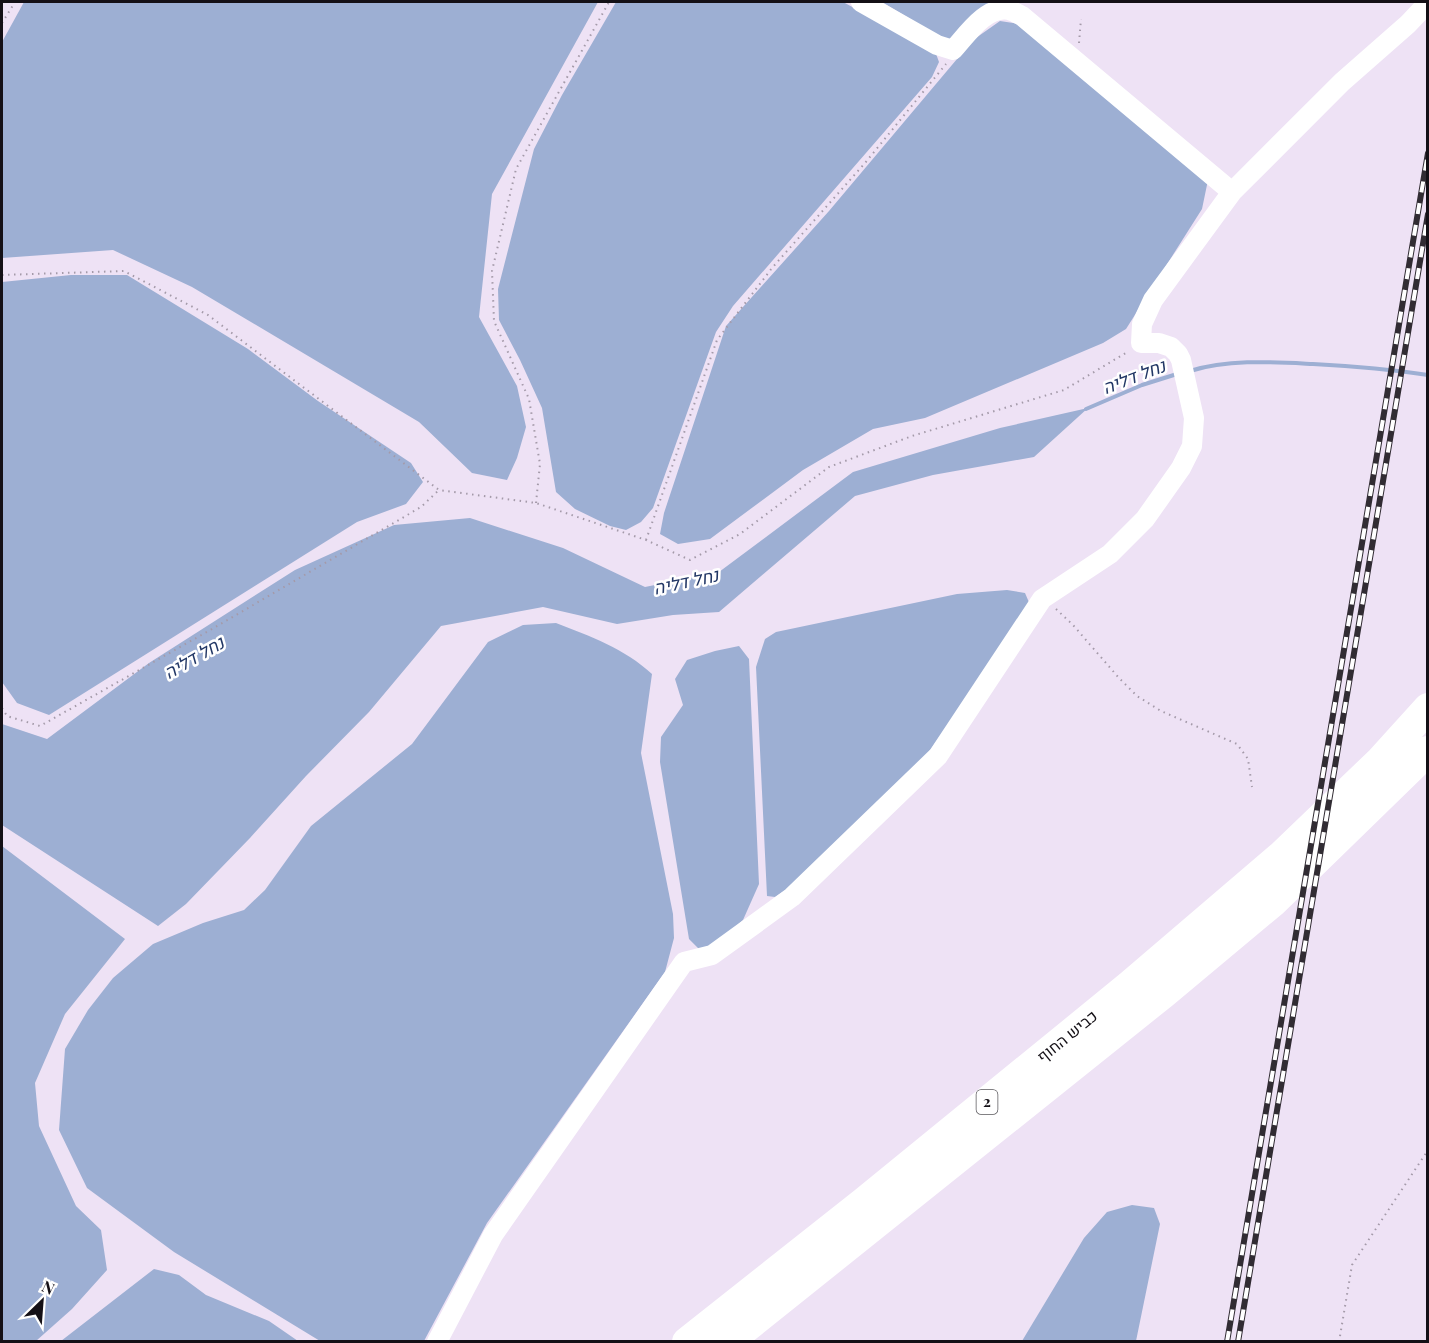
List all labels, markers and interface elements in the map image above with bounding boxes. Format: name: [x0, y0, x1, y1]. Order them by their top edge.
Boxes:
water label: נחל דליה: [1099, 353, 1170, 399]
water label: נחל דליה: [651, 562, 722, 600]
water label: נחל דליה: [159, 630, 229, 684]
street label: כביש החוף: [1032, 1005, 1101, 1066]
road number: 2: [976, 1090, 998, 1114]
north arrow: [12, 1271, 72, 1331]
text: N: [39, 1275, 59, 1299]

